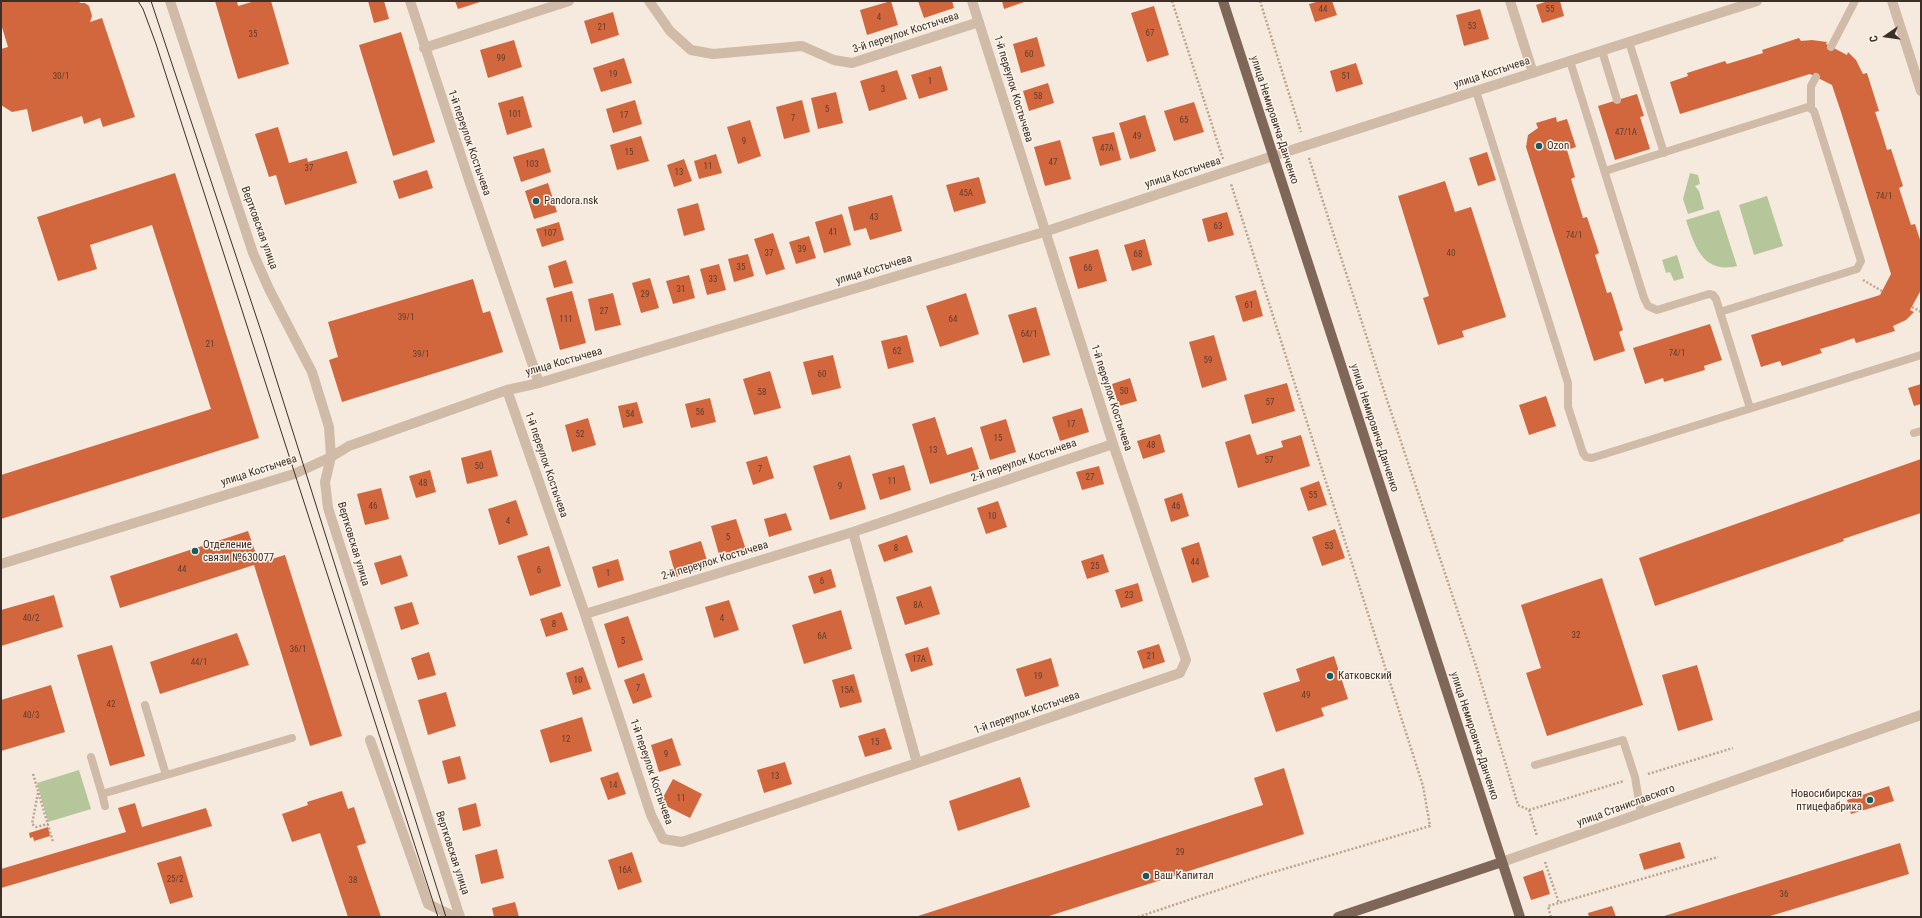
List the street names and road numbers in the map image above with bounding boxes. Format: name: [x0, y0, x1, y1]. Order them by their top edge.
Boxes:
street label: 3-й переулок Костычева: [851, 10, 961, 56]
street label: 1-й переулок Костычева: [990, 34, 1036, 144]
street label: улица Немировича-Данченко: [1247, 54, 1301, 186]
street label: улица Костычева: [1452, 54, 1532, 92]
street label: 1-й переулок Костычева: [445, 88, 493, 198]
street label: улица Костычева: [1143, 154, 1223, 192]
street label: Вертковская улица: [238, 185, 280, 271]
street label: улица Костычева: [834, 252, 914, 288]
street label: 1-й переулок Костычева: [1088, 343, 1134, 453]
street label: улица Костычева: [524, 345, 604, 379]
street label: улица Немировича-Данченко: [1347, 362, 1401, 494]
street label: 1-й переулок Костычева: [522, 410, 570, 520]
street label: 2-й переулок Костычева: [969, 437, 1079, 485]
street label: улица Костычева: [219, 452, 299, 490]
street label: Вертковская улица: [334, 500, 372, 588]
street label: 2-й переулок Костычева: [660, 538, 770, 584]
street label: улица Немировича-Данченко: [1447, 670, 1501, 802]
street label: 1-й переулок Костычева: [972, 689, 1082, 737]
street label: 1-й переулок Костычева: [627, 717, 675, 827]
street label: улица Станиславского: [1575, 782, 1677, 830]
street label: Вертковская улица: [432, 810, 472, 896]

